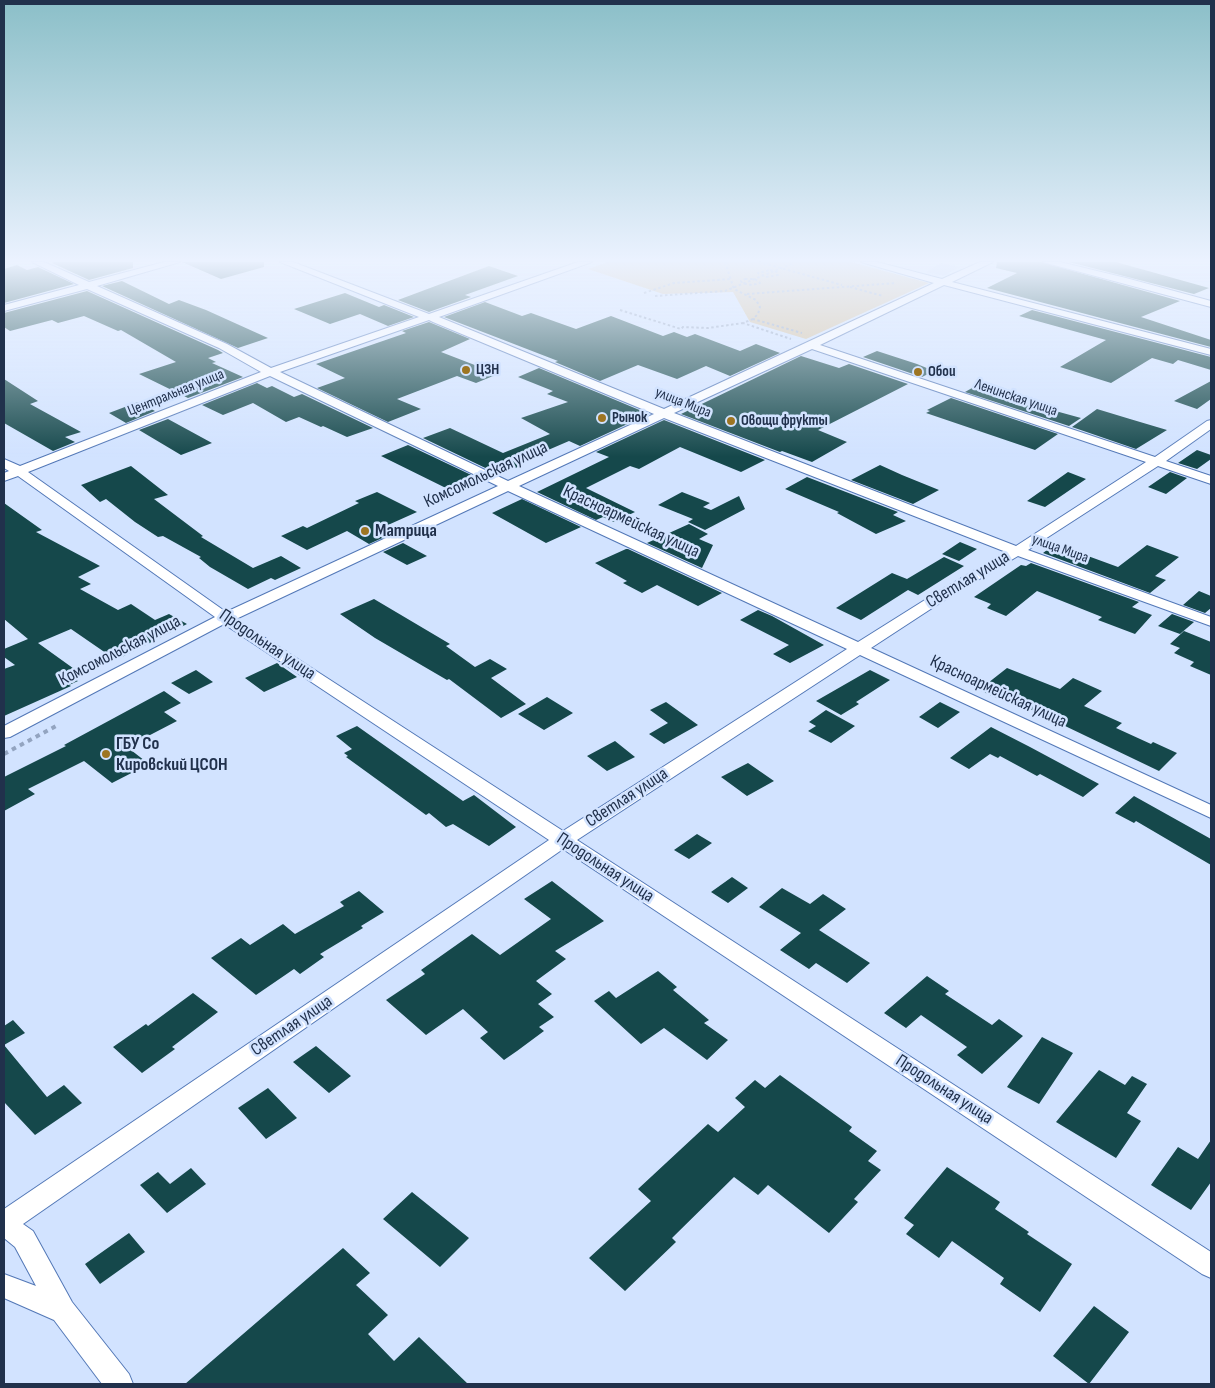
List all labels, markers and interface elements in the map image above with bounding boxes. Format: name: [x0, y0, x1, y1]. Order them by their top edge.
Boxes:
place label: ЦЗН: [476, 361, 499, 379]
place label: Обои: [928, 363, 955, 381]
marker: ЦЗН: [460, 364, 472, 376]
street label: Центральная улица: [125, 366, 227, 420]
marker: Обои: [912, 366, 924, 378]
street label: Ленинская улица: [972, 375, 1060, 421]
street label: улица Мира: [652, 384, 714, 422]
place label: Рынок: [612, 409, 647, 427]
marker: Рынок: [596, 412, 608, 424]
place label: Овощи фрукты: [741, 412, 828, 430]
marker: Овощи фрукты: [725, 415, 737, 427]
street label: Комсомольская улица: [421, 437, 551, 513]
street label: Красноармейская улица: [559, 481, 703, 563]
place label: Матрица: [375, 520, 437, 542]
marker: Матрица: [359, 525, 371, 537]
street label: улица Мира: [1029, 530, 1091, 568]
street label: Светлая улица: [922, 547, 1014, 613]
street label: Продольная улица: [215, 605, 319, 685]
street label: Комсомольская улица: [55, 611, 185, 691]
street label: Красноармейская улица: [926, 651, 1070, 733]
place label: ГБУ Со Кировский ЦСОН: [116, 733, 228, 776]
marker: ГБУ Со Кировский ЦСОН: [100, 748, 112, 760]
street label: Светлая улица: [582, 763, 672, 833]
street label: Продольная улица: [552, 829, 658, 907]
street label: Светлая улица: [247, 991, 337, 1061]
street label: Продольная улица: [891, 1051, 997, 1129]

